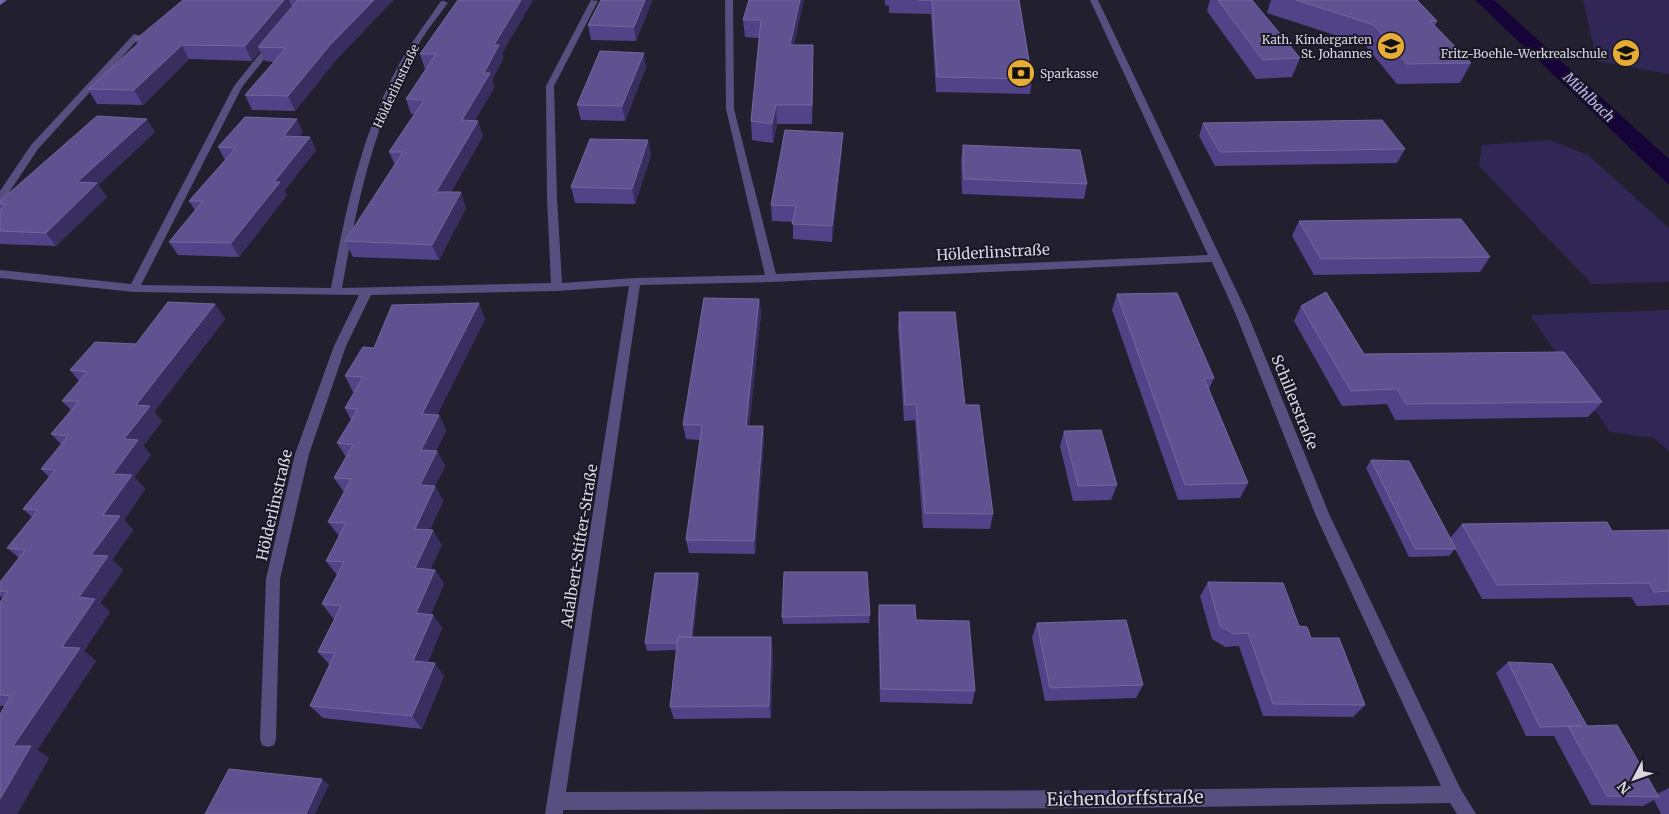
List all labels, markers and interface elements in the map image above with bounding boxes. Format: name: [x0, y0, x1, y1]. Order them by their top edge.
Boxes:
school or university icon: Kath. Kindergarten St. Johannes: [1376, 31, 1406, 61]
place label: Kath. Kindergarten St. Johannes: [1262, 32, 1372, 61]
school or university icon: Fritz-Boehle-Werkrealschule: [1611, 38, 1641, 68]
street label: Hölderlinstraße: [370, 42, 422, 130]
place label: Fritz-Boehle-Werkrealschule: [1441, 46, 1607, 61]
bank icon: Sparkasse: [1006, 58, 1036, 88]
place label: Sparkasse: [1040, 66, 1098, 81]
water label: Mühlbach: [1559, 67, 1618, 126]
street label: Hölderlinstraße: [936, 240, 1050, 264]
street label: Schillerstraße: [1267, 352, 1323, 452]
street label: Hölderlinstraße: [252, 447, 296, 563]
street label: Adalbert-Stifter-Straße: [556, 462, 601, 630]
north arrow: [1609, 754, 1659, 804]
text: N: [1614, 777, 1635, 798]
street label: Eichendorffstraße: [1046, 785, 1204, 811]

